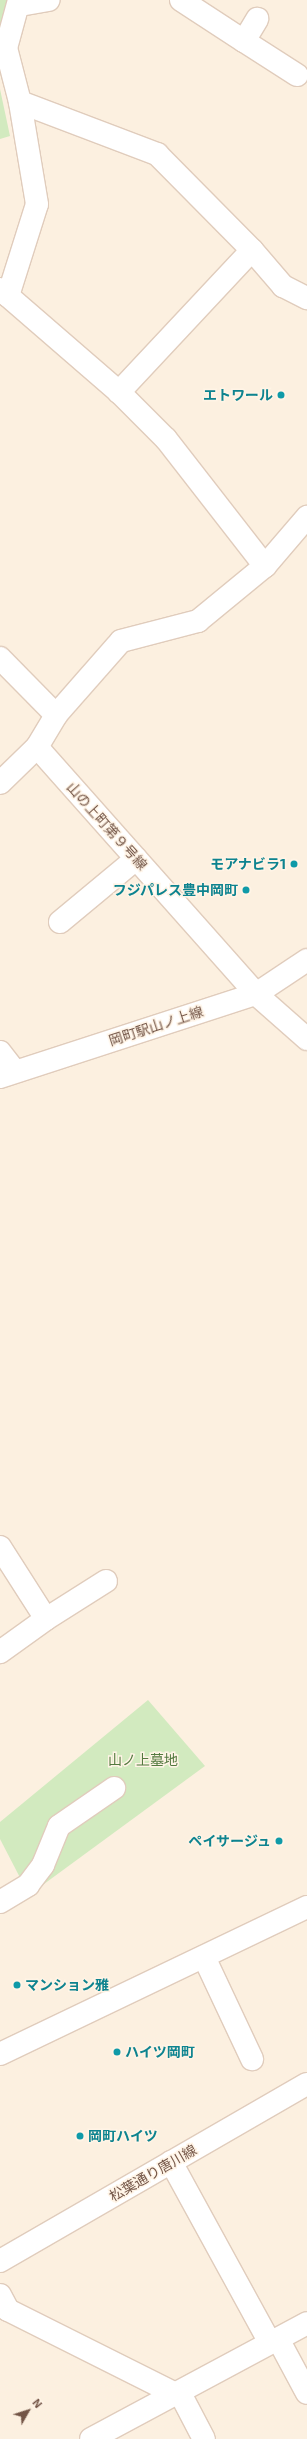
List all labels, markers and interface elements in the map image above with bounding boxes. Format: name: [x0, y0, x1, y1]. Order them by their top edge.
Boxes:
place label: エトワール: [203, 387, 273, 403]
marker: エトワール: [276, 390, 286, 400]
street label: 山の上町第９号線: [63, 779, 151, 873]
place label: モアナビラ1: [210, 856, 286, 872]
marker: モアナビラ1: [289, 859, 299, 869]
place label: フジパレス豊中岡町: [112, 882, 238, 898]
marker: フジパレス豊中岡町: [241, 885, 251, 895]
street label: 岡町駅山ノ上線: [107, 1003, 205, 1049]
park label: 山ノ上墓地: [108, 1752, 178, 1768]
place label: ペイサージュ: [187, 1833, 271, 1849]
marker: ペイサージュ: [274, 1836, 284, 1846]
place label: マンション雅: [25, 1977, 109, 1993]
marker: マンション雅: [12, 1980, 22, 1990]
place label: ハイツ岡町: [125, 2044, 195, 2060]
marker: ハイツ岡町: [112, 2047, 122, 2057]
place label: 岡町ハイツ: [88, 2128, 158, 2144]
marker: 岡町ハイツ: [75, 2131, 85, 2141]
street label: 松葉通り唐川線: [106, 2141, 200, 2205]
north arrow: [8, 2391, 48, 2431]
text: N: [30, 2396, 45, 2410]

